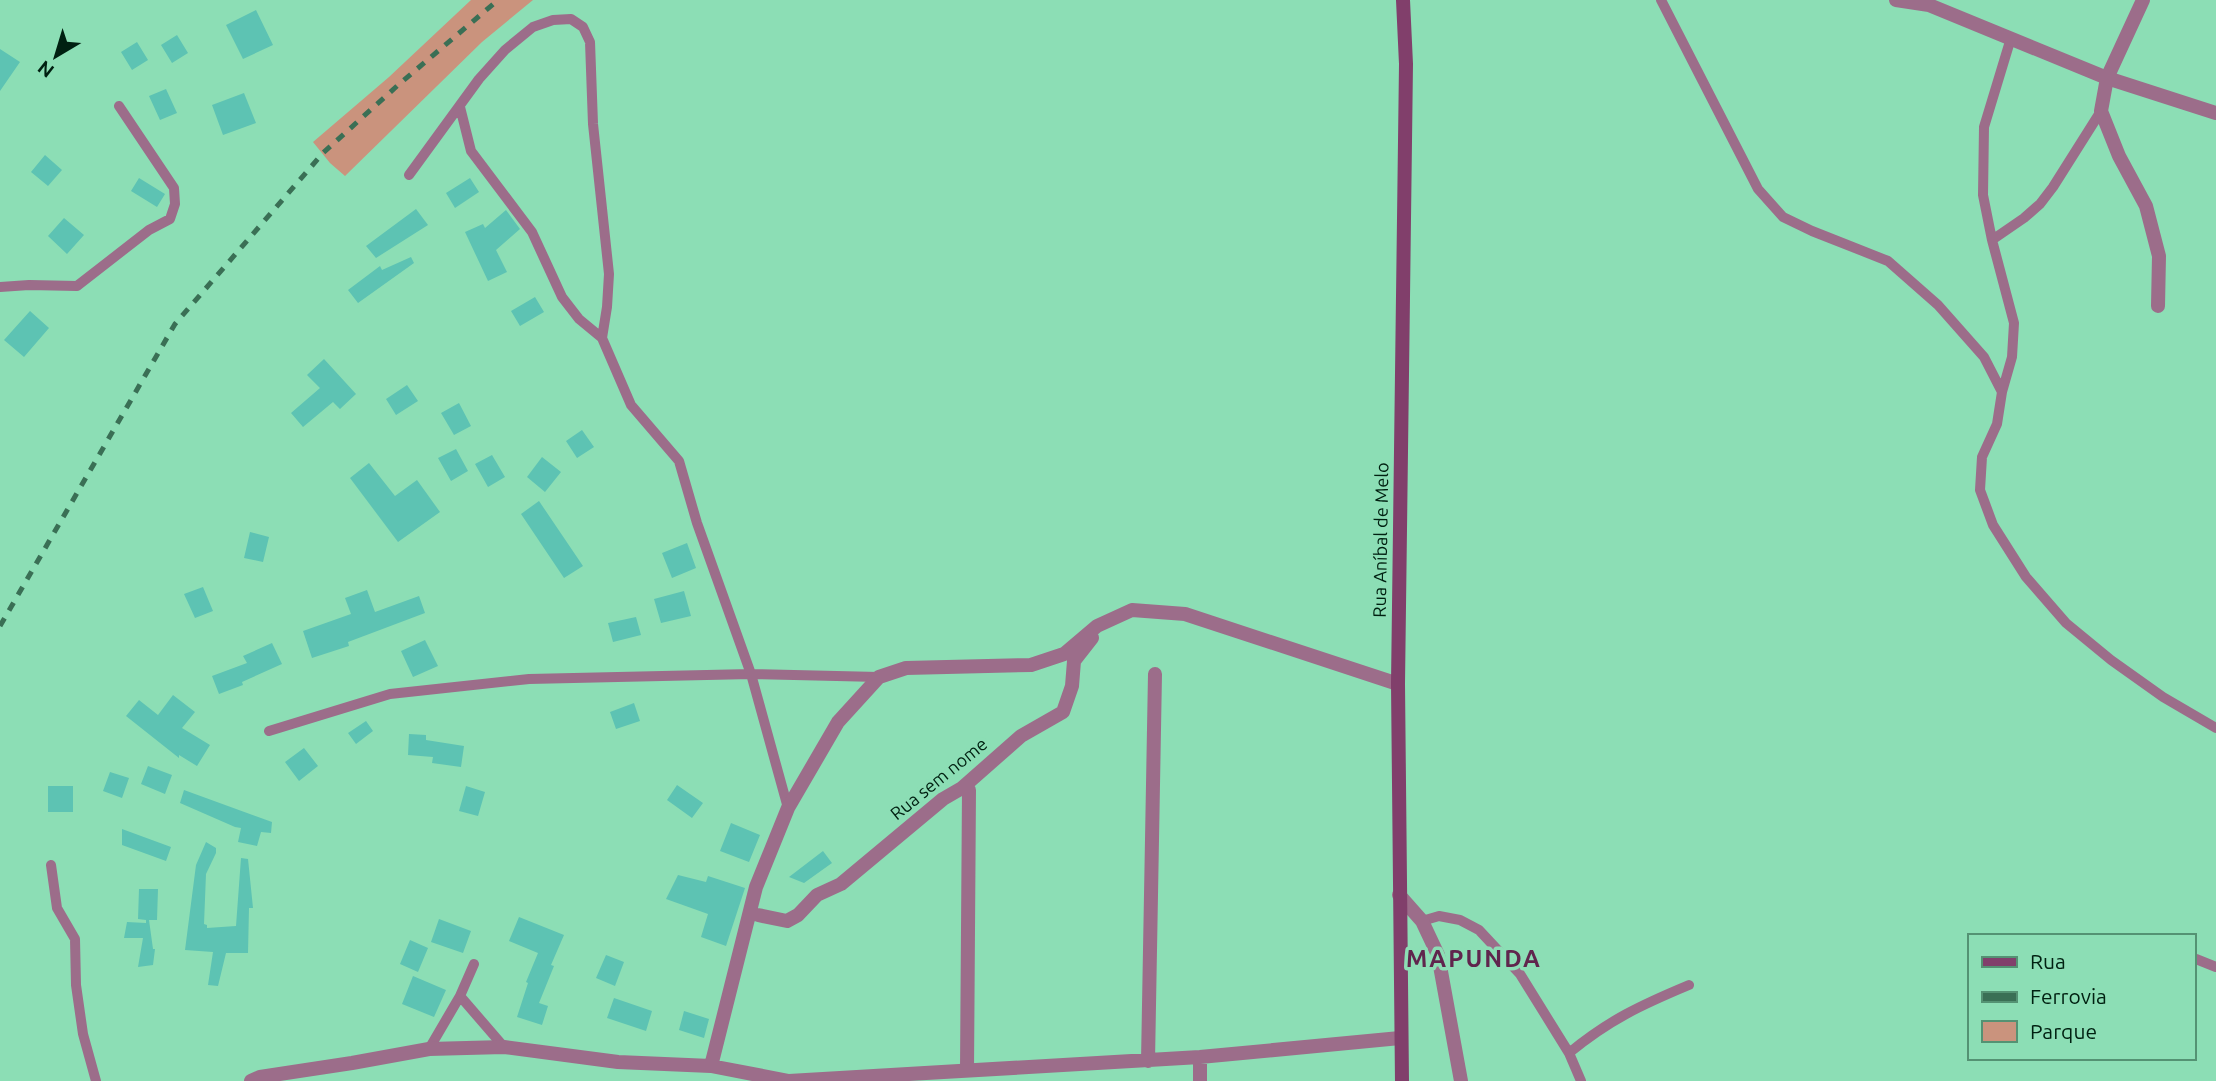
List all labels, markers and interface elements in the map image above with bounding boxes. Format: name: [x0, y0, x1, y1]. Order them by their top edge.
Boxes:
north arrow: [21, 21, 91, 91]
text: N: [33, 56, 58, 82]
street label: Rua Aníbal de Melo: [1369, 462, 1391, 618]
street label: Rua sem nome: [886, 733, 991, 823]
legend: [1968, 934, 2195, 1060]
district label: MAPUNDA: [1406, 945, 1542, 972]
text: Rua: [2030, 949, 2066, 973]
text: Ferrovia: [2030, 984, 2107, 1008]
text: Parque: [2030, 1019, 2097, 1043]

